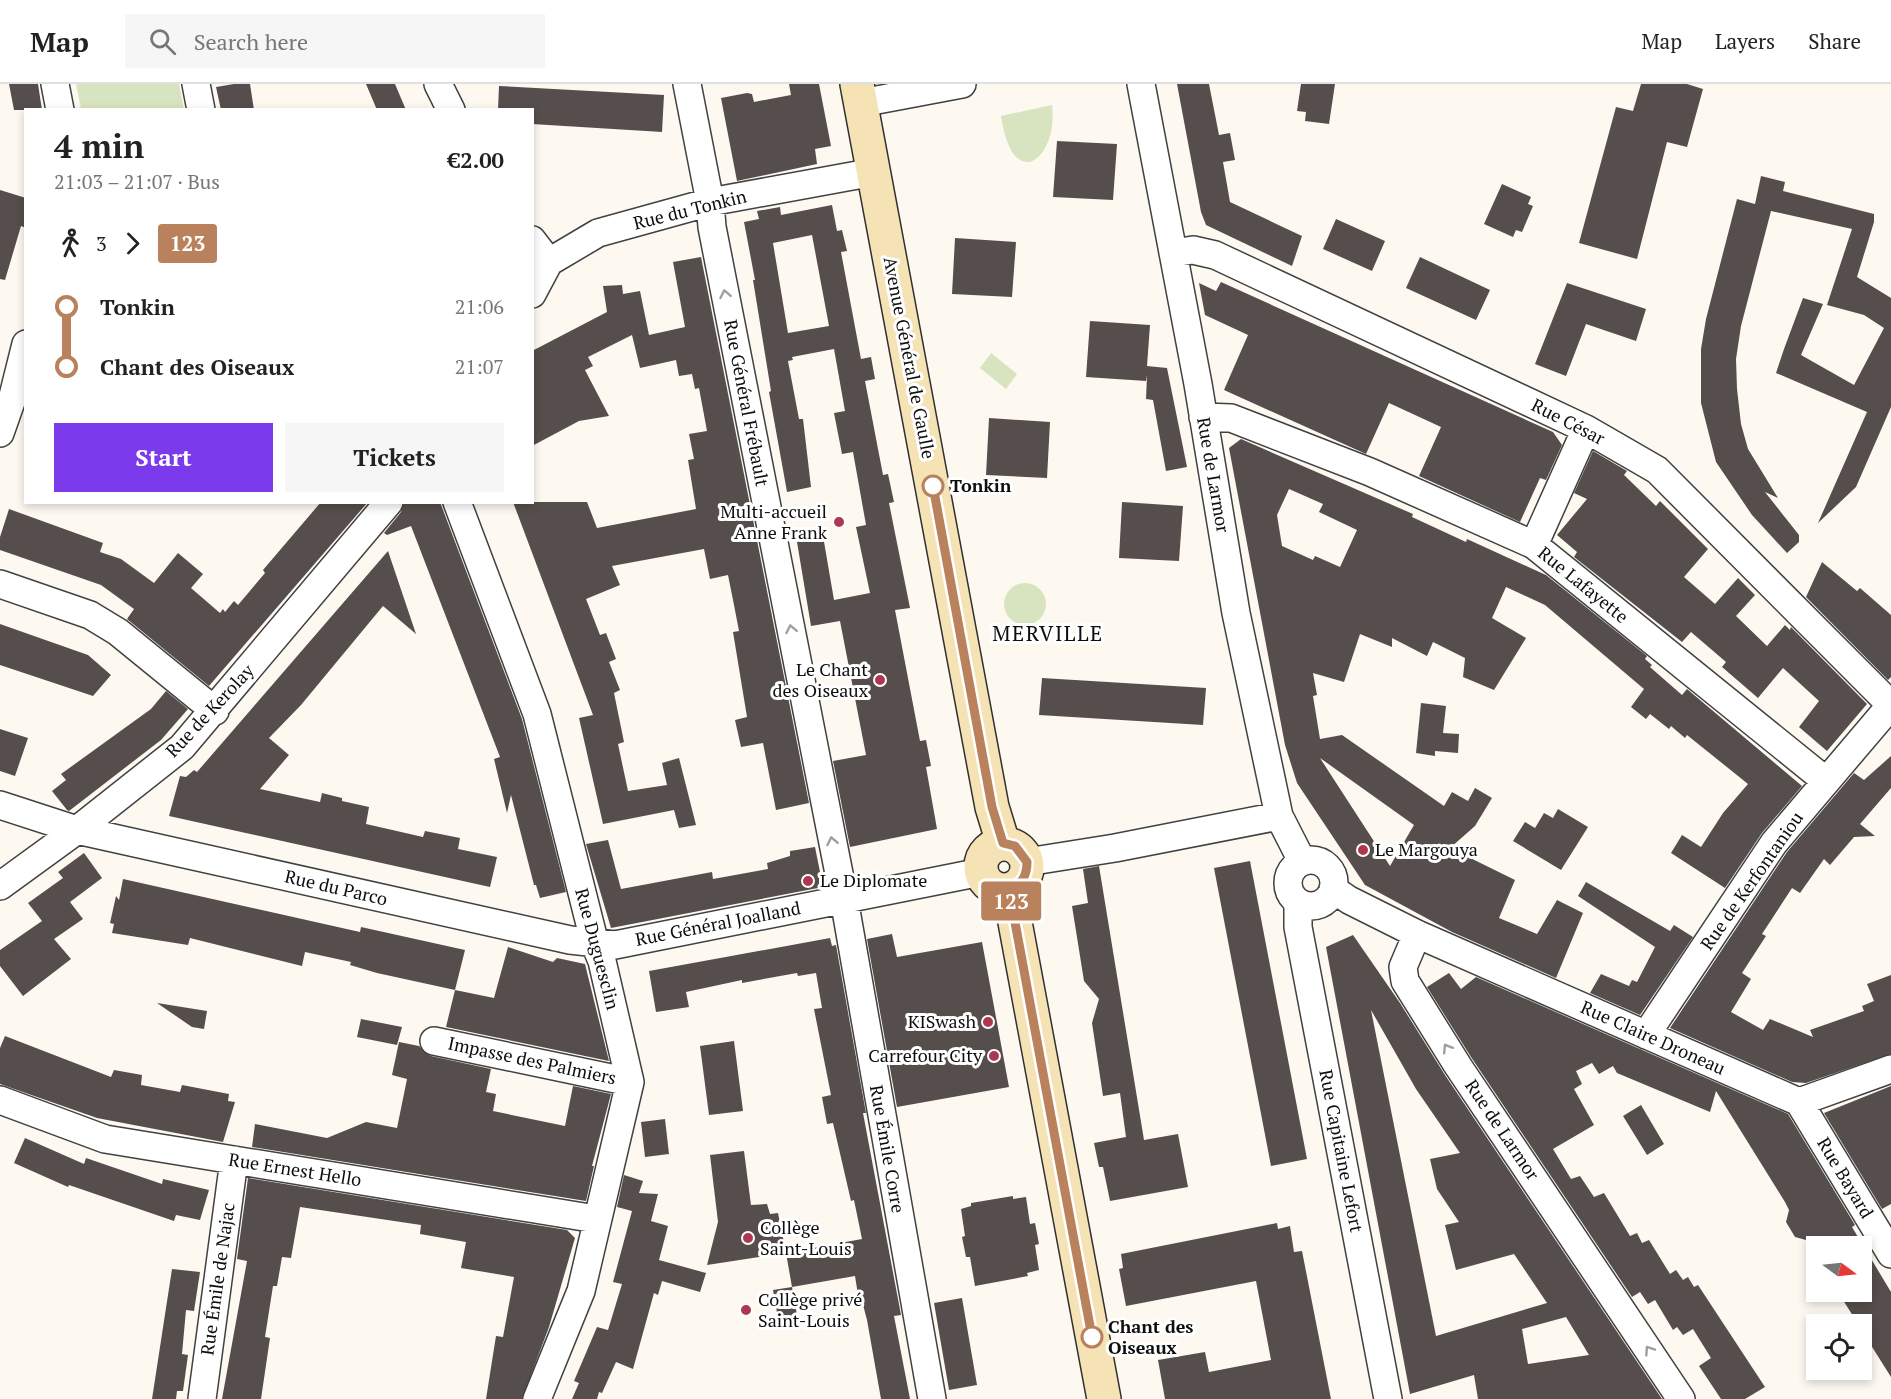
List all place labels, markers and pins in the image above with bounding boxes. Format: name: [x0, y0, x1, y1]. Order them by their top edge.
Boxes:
place label: Tonkin: [950, 473, 1012, 497]
marker: Tonkin: [922, 475, 944, 497]
place label: Multi-accueil Anne Frank: [720, 499, 828, 544]
marker: Multi-accueil Anne Frank: [832, 515, 846, 529]
place label: Le Chant des Oiseaux: [772, 657, 869, 702]
marker: Le Chant des Oiseaux: [873, 673, 887, 687]
place label: Le Margouya: [1375, 837, 1478, 861]
marker: Le Margouya: [1356, 843, 1370, 857]
place label: Le Diplomate: [820, 868, 927, 892]
marker: Le Diplomate: [801, 874, 815, 888]
place label: KISwash: [908, 1009, 976, 1033]
marker: KISwash: [981, 1015, 995, 1029]
place label: Carrefour City: [868, 1043, 983, 1067]
marker: Carrefour City: [987, 1049, 1001, 1063]
place label: Collège Saint-Louis: [760, 1215, 852, 1260]
marker: Collège Saint-Louis: [741, 1231, 755, 1245]
place label: Collège privé Saint-Louis: [758, 1287, 862, 1332]
marker: Collège privé Saint-Louis: [739, 1303, 753, 1317]
place label: Chant des Oiseaux: [1108, 1314, 1194, 1359]
marker: Chant des Oiseaux: [1081, 1326, 1103, 1348]

